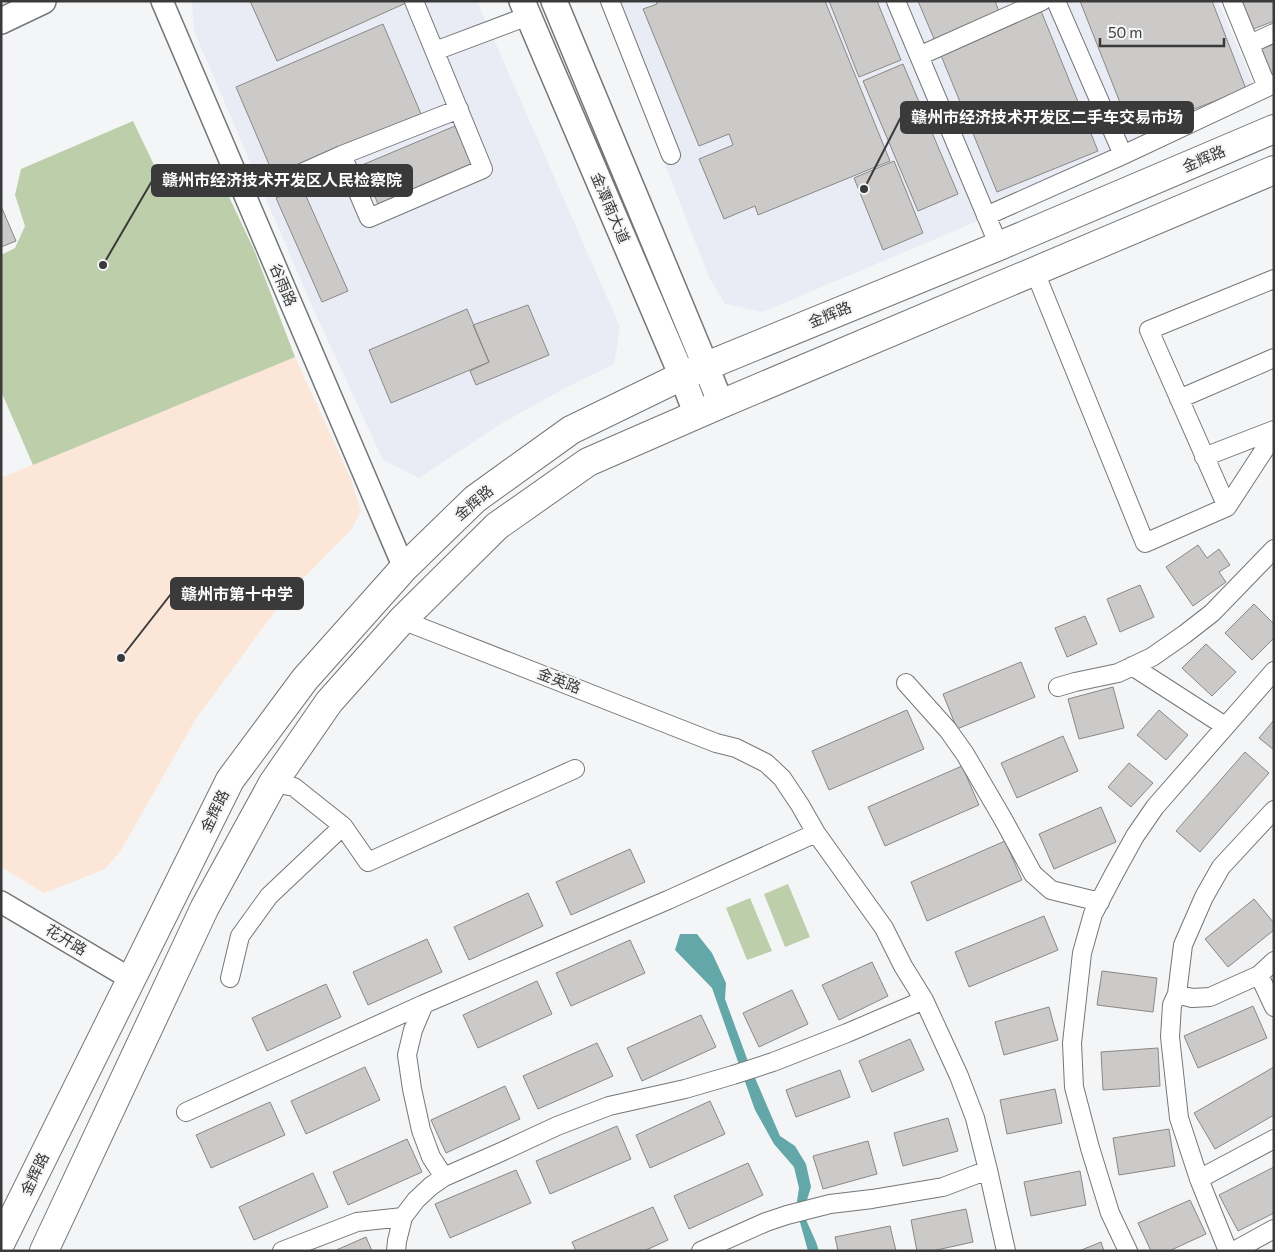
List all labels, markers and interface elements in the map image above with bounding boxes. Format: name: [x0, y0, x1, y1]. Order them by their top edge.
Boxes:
scale bar: [1100, 15, 1224, 47]
text: 50 m: [1108, 23, 1142, 41]
callout: 赣州市经济技术开发区二手车交易市场: [901, 102, 1193, 133]
text: 赣州市经济技术开发区二手车交易市场: [911, 107, 1183, 126]
street label: 金辉路: [1179, 141, 1228, 175]
callout: 赣州市经济技术开发区人民检察院: [152, 165, 412, 196]
text: 赣州市经济技术开发区人民检察院: [162, 170, 402, 189]
street label: 金潭南大道: [588, 170, 634, 246]
street label: 谷雨路: [267, 260, 301, 309]
street label: 金辉路: [805, 297, 854, 331]
street label: 金辉路: [450, 481, 496, 524]
callout: 赣州市第十中学: [171, 578, 303, 609]
text: 赣州市第十中学: [181, 584, 293, 603]
street label: 金英路: [535, 664, 584, 697]
street label: 金辉路: [196, 786, 232, 835]
street label: 花开路: [43, 920, 90, 958]
street label: 金辉路: [16, 1149, 52, 1198]

